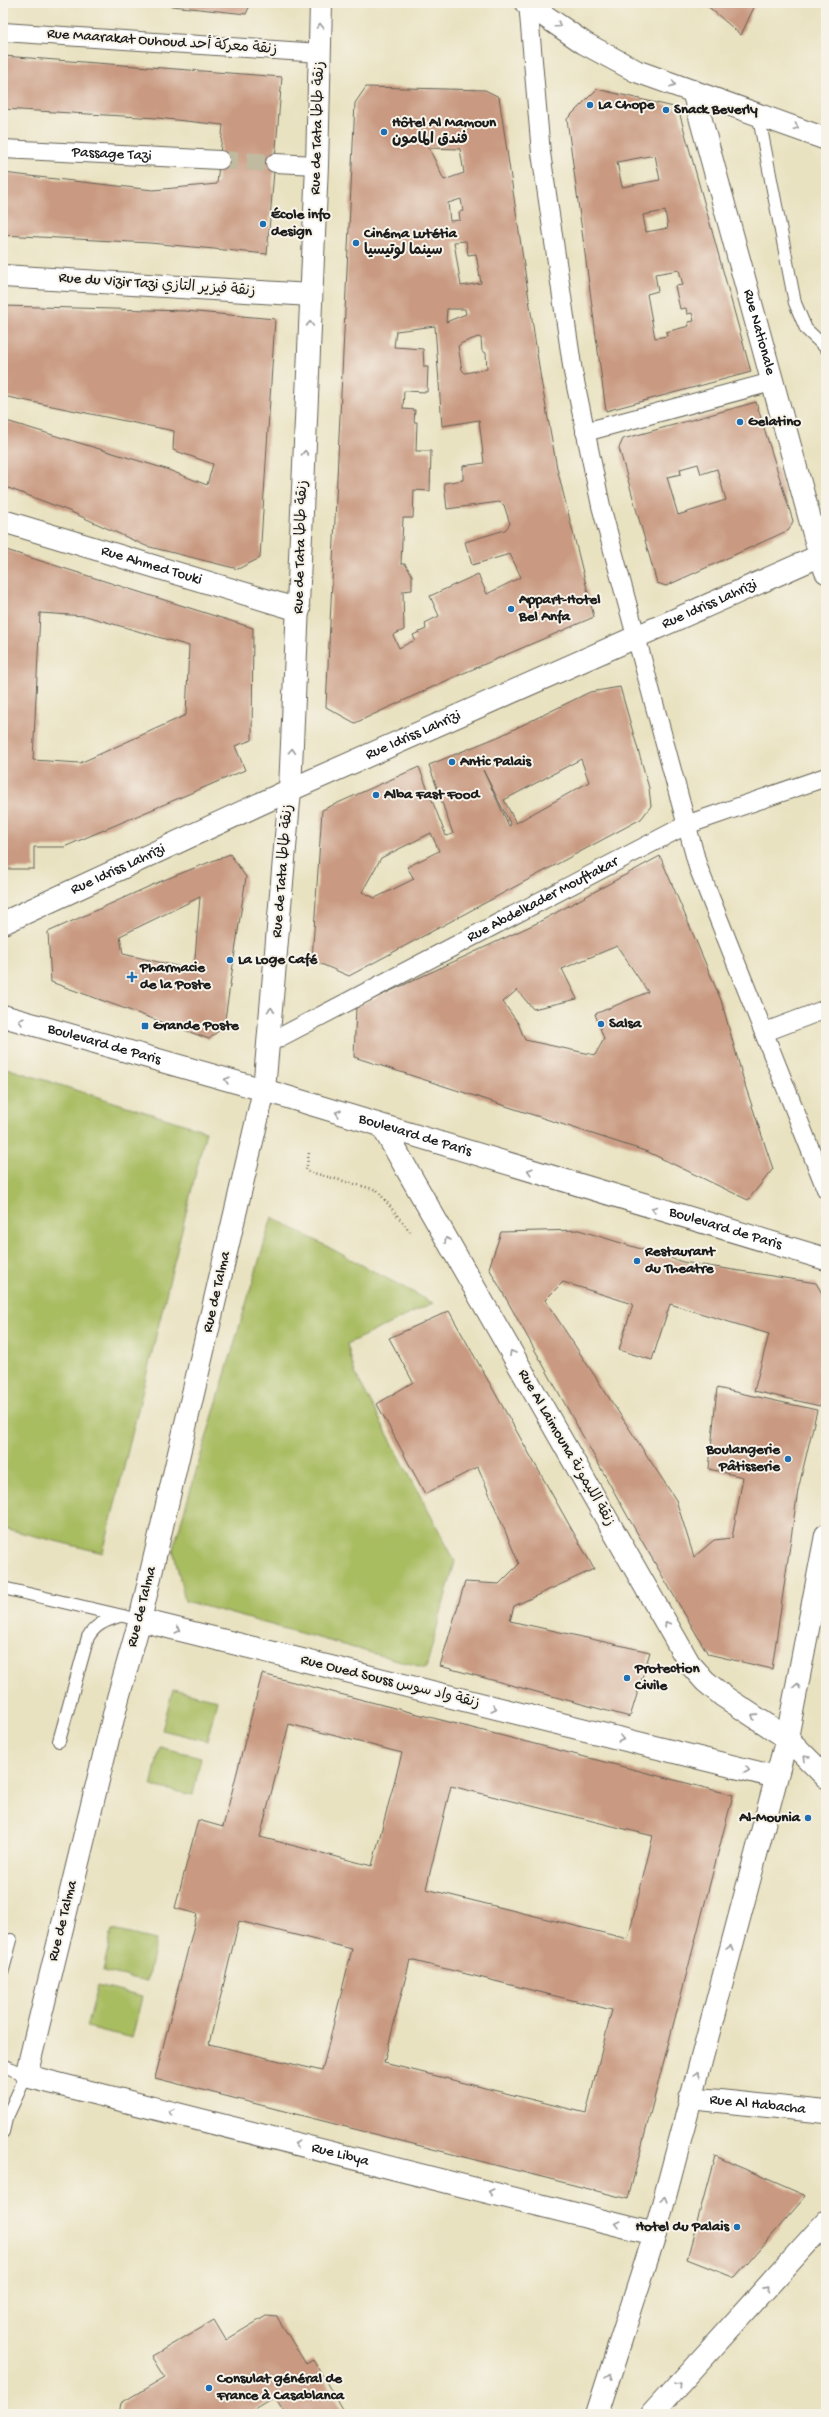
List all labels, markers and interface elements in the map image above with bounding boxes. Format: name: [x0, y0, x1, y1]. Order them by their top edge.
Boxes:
one-way arrow: [554, 20, 561, 28]
street label: Rue Maarakat Ouhoud زنقة معركة أحد: [46, 23, 278, 59]
one-way arrow: [316, 23, 324, 29]
street label: Rue de Tata زنقة طاطا: [307, 61, 329, 195]
one-way arrow: [670, 80, 677, 88]
place label: La Chope: [598, 96, 656, 114]
marker: La Chope: [585, 100, 595, 110]
place label: Snack Beverly: [674, 101, 758, 119]
marker: Snack Beverly: [661, 105, 671, 115]
place label: Hôtel Al Mamoun فندق المامون: [392, 114, 497, 149]
one-way arrow: [792, 123, 799, 131]
marker: Hôtel Al Mamoun فندق المامون: [379, 127, 389, 137]
street label: Passage Tazi: [71, 143, 152, 166]
place label: École info design: [271, 206, 331, 241]
marker: École info design: [258, 219, 268, 229]
place label: Cinéma Lutétia سينما لوتيسيا: [363, 225, 458, 260]
marker: Cinéma Lutétia سينما لوتيسيا: [351, 238, 361, 248]
street label: Rue du Vizir Tazi زنقة فيزير التازي: [58, 269, 256, 301]
street label: Rue Nationale: [739, 287, 779, 377]
one-way arrow: [306, 321, 314, 327]
place label: Gelatino: [748, 413, 801, 431]
marker: Gelatino: [735, 417, 745, 427]
one-way arrow: [301, 450, 309, 456]
street label: Rue de Tata زنقة طاطا: [290, 480, 312, 614]
street label: Rue Ahmed Touki: [99, 542, 204, 589]
street label: Rue Idriss Lahrizi: [659, 576, 760, 633]
place label: Appart-Hotel Bel Anfa: [518, 591, 601, 626]
marker: Appart-Hotel Bel Anfa: [506, 604, 516, 614]
street label: Rue Idriss Lahrizi: [363, 707, 464, 764]
one-way arrow: [287, 748, 296, 754]
place label: Antic Palais: [459, 753, 532, 771]
marker: Antic Palais: [447, 757, 457, 767]
place label: Alba Fast Food: [383, 786, 481, 804]
marker: Alba Fast Food: [371, 790, 381, 800]
street label: Rue de Tata زنقة طاطا: [268, 804, 298, 938]
street label: Rue Idriss Lahrizi: [68, 840, 168, 899]
street label: Rue Abdelkader Mouftakar: [464, 852, 623, 947]
place label: La Loge Café: [238, 951, 319, 969]
marker: La Loge Café: [225, 955, 235, 965]
place label: Pharmacie de la Poste: [139, 959, 212, 994]
marker: Pharmacie de la Poste: [127, 972, 137, 982]
one-way arrow: [267, 1007, 276, 1013]
place label: Salsa: [609, 1015, 642, 1033]
one-way arrow: [18, 1017, 25, 1026]
place label: Grande Poste: [153, 1017, 240, 1035]
marker: Salsa: [596, 1019, 606, 1029]
street label: Boulevard de Paris: [44, 1020, 163, 1069]
marker: Grande Poste: [140, 1021, 150, 1031]
one-way arrow: [223, 1076, 230, 1085]
one-way arrow: [335, 1109, 342, 1118]
street label: Boulevard de Paris: [355, 1110, 474, 1161]
one-way arrow: [527, 1167, 534, 1176]
street label: Boulevard de Paris: [666, 1203, 784, 1254]
one-way arrow: [651, 1205, 658, 1214]
one-way arrow: [445, 1237, 452, 1244]
place label: Restaurant du Theatre: [644, 1243, 716, 1278]
street label: Rue de Talma: [199, 1249, 235, 1334]
marker: Restaurant du Theatre: [632, 1256, 642, 1266]
one-way arrow: [509, 1350, 516, 1357]
street label: Rue Al Laimouna زنقة الليمونة: [514, 1366, 618, 1530]
place label: Boulangerie Pâtisserie: [705, 1441, 781, 1476]
marker: Boulangerie Pâtisserie: [783, 1454, 793, 1464]
street label: Rue de Talma: [123, 1564, 161, 1649]
one-way arrow: [664, 1621, 671, 1628]
one-way arrow: [175, 1625, 181, 1633]
street label: Rue Oued Souss زنقة واد سوس: [299, 1651, 481, 1713]
place label: Protection Civile: [634, 1660, 700, 1695]
marker: Protection Civile: [622, 1673, 632, 1683]
one-way arrow: [792, 1683, 801, 1689]
one-way arrow: [491, 1703, 498, 1711]
one-way arrow: [751, 1714, 758, 1721]
one-way arrow: [617, 1734, 624, 1742]
one-way arrow: [803, 1755, 811, 1763]
one-way arrow: [744, 1765, 750, 1773]
place label: Al-Mounia: [738, 1809, 801, 1827]
marker: Al-Mounia: [803, 1813, 813, 1823]
street label: Rue de Talma: [44, 1878, 82, 1963]
one-way arrow: [725, 1945, 734, 1952]
one-way arrow: [692, 2070, 701, 2077]
street label: Rue Al Habacha: [709, 2091, 807, 2119]
one-way arrow: [168, 2109, 174, 2117]
street label: Rue Libya: [309, 2139, 371, 2171]
one-way arrow: [294, 2140, 301, 2149]
one-way arrow: [488, 2189, 494, 2197]
one-way arrow: [659, 2196, 668, 2203]
place label: Hotel du Palais: [636, 2218, 730, 2236]
one-way arrow: [614, 2220, 621, 2229]
marker: Hotel du Palais: [732, 2222, 742, 2232]
one-way arrow: [761, 2286, 768, 2294]
place label: Consulat général de France à Casablanca: [216, 2370, 345, 2405]
one-way arrow: [604, 2374, 612, 2381]
one-way arrow: [674, 2382, 681, 2390]
marker: Consulat général de France à Casablanca: [204, 2383, 214, 2393]

